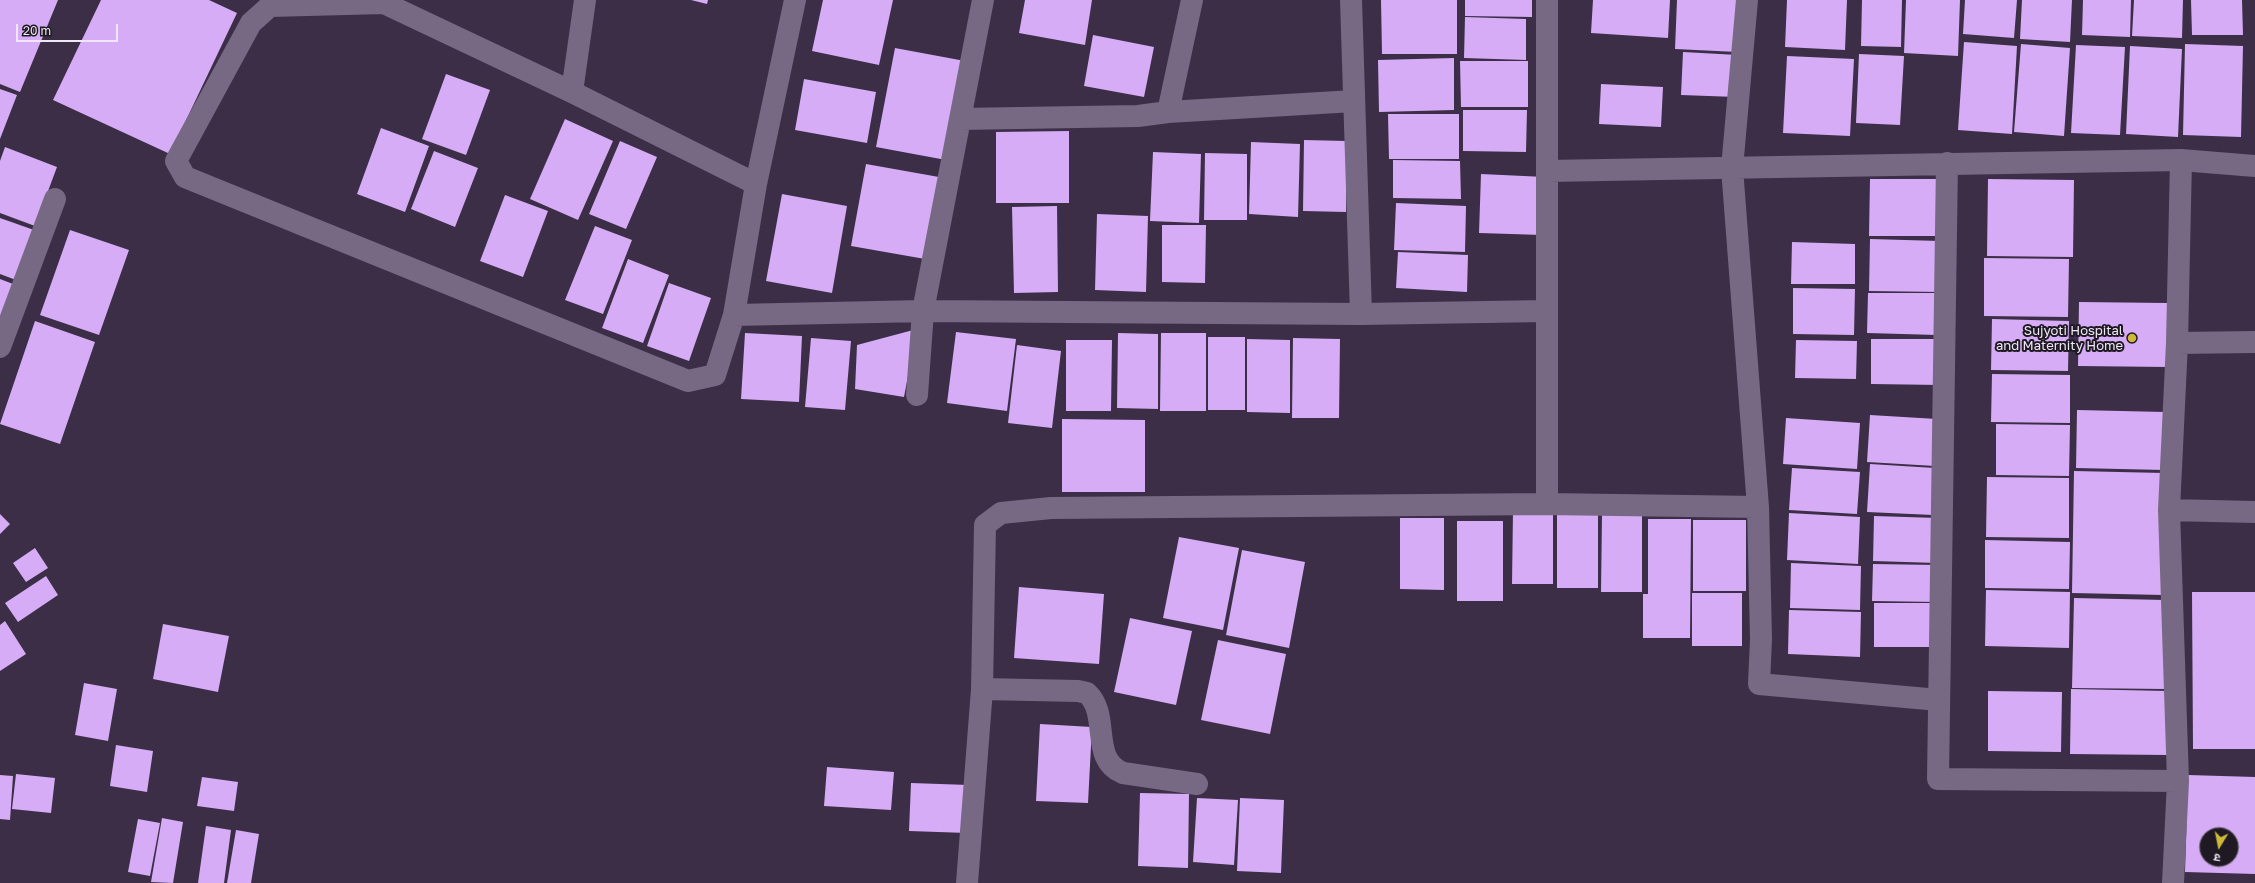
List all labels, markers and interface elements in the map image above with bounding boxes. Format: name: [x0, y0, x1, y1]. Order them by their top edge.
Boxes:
scale bar: [18, 16, 120, 42]
text: 20 m: [23, 23, 51, 38]
place label: Sujyoti Hospital and Maternity Home: [1996, 323, 2123, 354]
marker: Sujyoti Hospital and Maternity Home: [2126, 332, 2138, 344]
north arrow: [2199, 827, 2239, 867]
text: उ: [2213, 851, 2221, 865]

